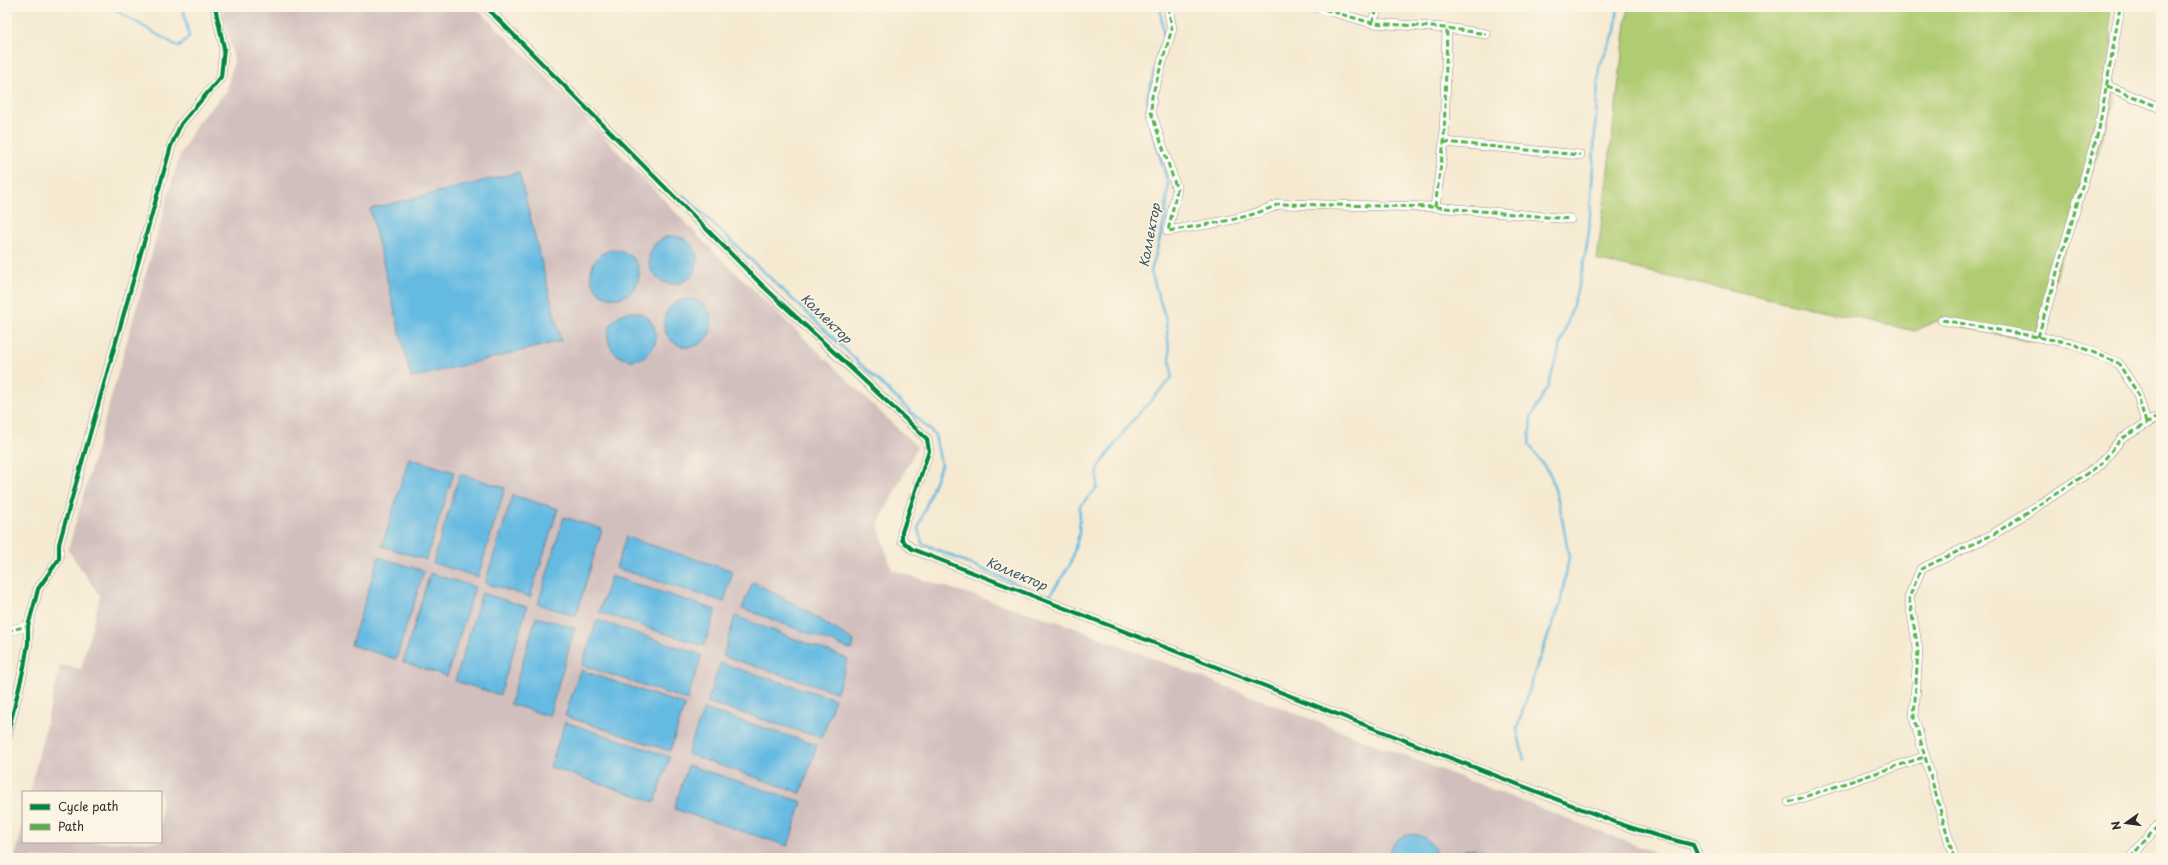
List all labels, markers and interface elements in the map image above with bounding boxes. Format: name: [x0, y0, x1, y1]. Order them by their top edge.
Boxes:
water label: Коллектор: [1134, 200, 1165, 268]
water label: Коллектор: [797, 289, 858, 348]
water label: Коллектор: [984, 552, 1052, 595]
legend: [22, 791, 162, 843]
text: Cycle path: [58, 797, 119, 815]
north arrow: [2106, 803, 2146, 843]
text: Path: [58, 817, 84, 835]
text: N: [2106, 819, 2125, 832]

